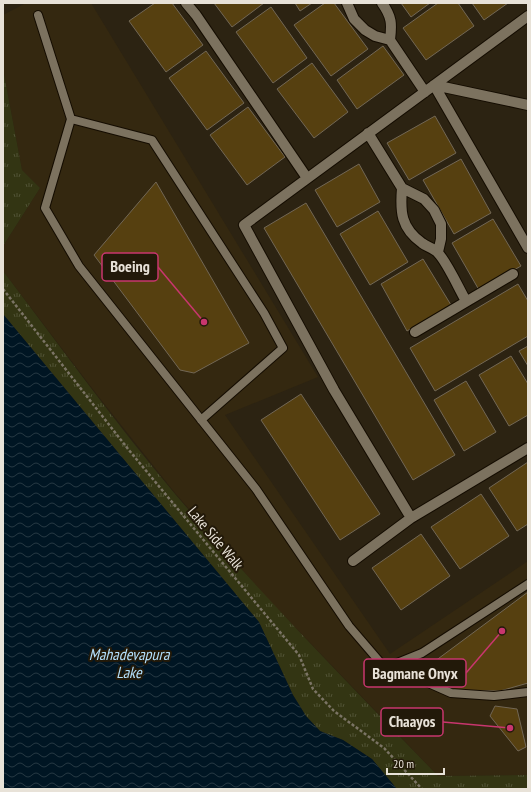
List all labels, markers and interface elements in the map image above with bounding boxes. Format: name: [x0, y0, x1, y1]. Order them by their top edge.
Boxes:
callout: Boeing: [102, 253, 158, 281]
text: Boeing: [110, 256, 150, 276]
street label: Lake Side Walk: [184, 502, 248, 574]
water label: Mahadevapura Lake: [89, 644, 171, 682]
callout: Bagmane Onyx: [364, 659, 466, 687]
text: Bagmane Onyx: [372, 663, 458, 683]
callout: Chaayos: [381, 708, 443, 736]
text: Chaayos: [389, 711, 436, 731]
scale bar: [387, 750, 444, 776]
text: 20 m: [393, 756, 414, 771]

